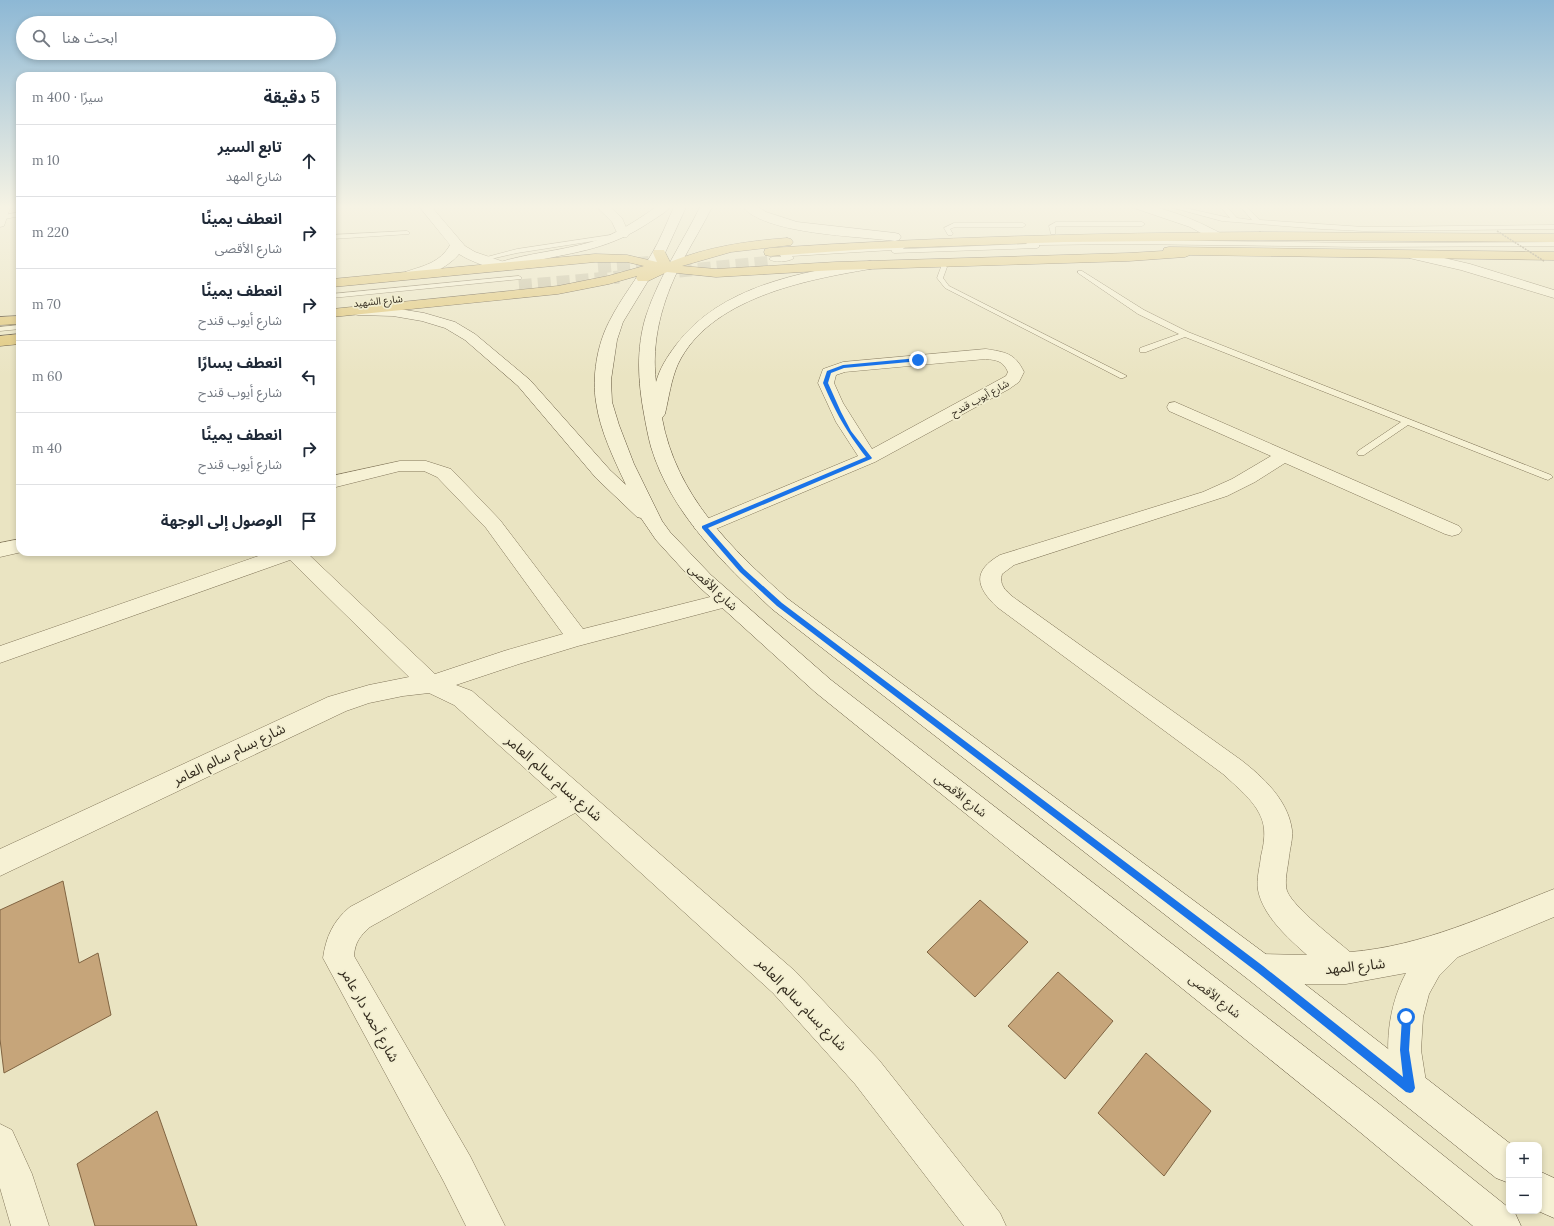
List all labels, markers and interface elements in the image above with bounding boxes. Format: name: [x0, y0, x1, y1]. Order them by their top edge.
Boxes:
search box: [16, 16, 336, 60]
icon: search: [30, 27, 52, 49]
text: ابحث هنا: [62, 28, 118, 47]
text: 5 دقيقة: [264, 86, 320, 108]
text: سيرًا · 400 m: [32, 89, 103, 106]
text: تابع السير: [218, 137, 282, 156]
icon: ahead: [298, 150, 320, 172]
text: 10 m: [32, 152, 60, 169]
text: شارع المهد: [226, 168, 282, 185]
text: انعطف يمينًا: [201, 209, 282, 228]
icon: right: [298, 222, 320, 244]
text: 220 m: [32, 224, 69, 241]
text: شارع الأقصى: [215, 240, 282, 257]
text: انعطف يمينًا: [201, 281, 282, 300]
street label: شارع الشهيد: [353, 292, 404, 311]
icon: right: [298, 294, 320, 316]
text: 70 m: [32, 296, 61, 313]
text: شارع أيوب قندح: [198, 312, 282, 329]
route end: [909, 351, 927, 369]
text: انعطف يسارًا: [197, 353, 282, 372]
icon: left: [298, 366, 320, 388]
text: 60 m: [32, 368, 63, 385]
street label: شارع أيوب قندح: [949, 377, 1012, 420]
text: شارع أيوب قندح: [198, 384, 282, 401]
text: انعطف يمينًا: [201, 425, 282, 444]
icon: right: [298, 438, 320, 460]
text: 40 m: [32, 440, 62, 457]
text: شارع أيوب قندح: [198, 456, 282, 473]
icon: arrive: [298, 510, 320, 532]
text: الوصول إلى الوجهة: [161, 511, 282, 530]
street label: شارع الأقصى: [684, 560, 741, 615]
street label: شارع بسام سالم العامر: [169, 719, 289, 791]
street label: شارع بسام سالم العامر: [500, 730, 606, 827]
street label: شارع الأقصى: [931, 770, 990, 822]
street label: شارع بسام سالم العامر: [751, 953, 851, 1056]
street label: شارع المهد: [1324, 954, 1386, 980]
street label: شارع أحمد دار عامر: [335, 964, 403, 1066]
street label: شارع الأقصى: [1185, 971, 1244, 1023]
route start: [1397, 1008, 1415, 1026]
map controls: [1506, 1142, 1542, 1214]
button: +: [1506, 1142, 1542, 1178]
button: −: [1506, 1178, 1542, 1214]

